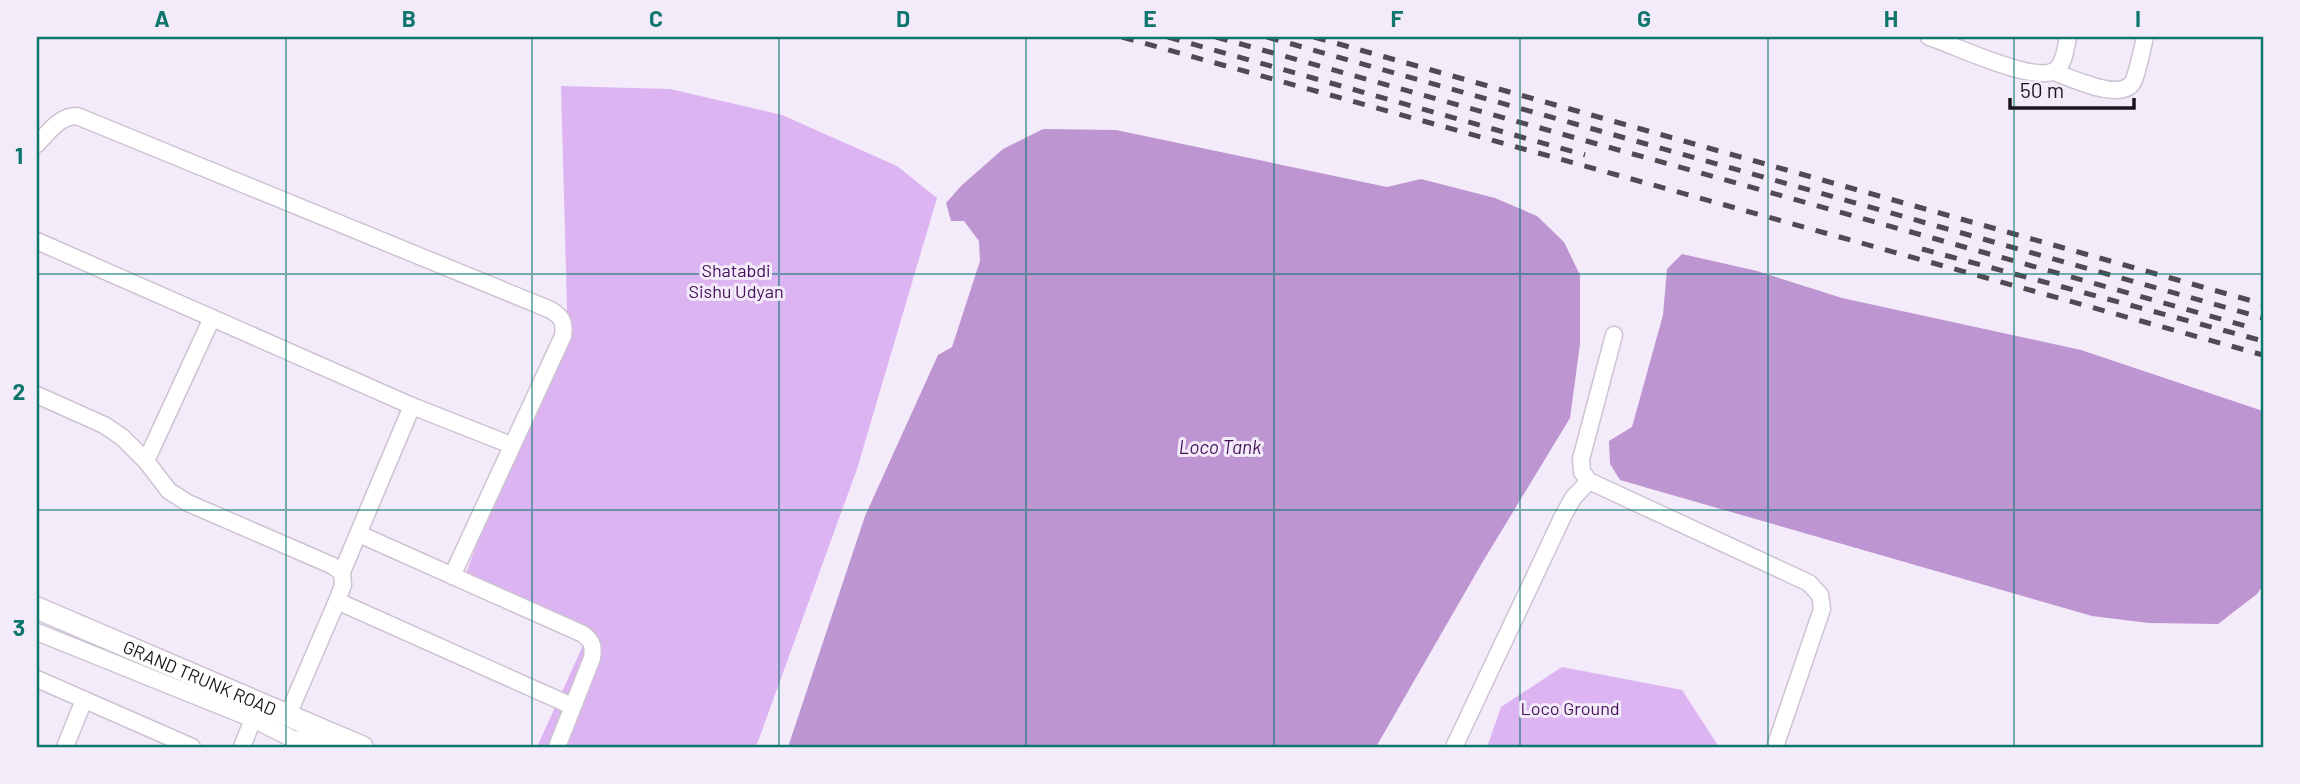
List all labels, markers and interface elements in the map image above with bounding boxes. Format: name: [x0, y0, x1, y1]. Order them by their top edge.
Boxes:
text: A: [154, 4, 170, 32]
text: B: [402, 4, 416, 32]
text: C: [649, 4, 663, 32]
text: D: [896, 4, 910, 32]
text: E: [1143, 4, 1157, 32]
text: F: [1391, 4, 1404, 32]
text: G: [1637, 4, 1651, 32]
text: H: [1884, 4, 1898, 32]
text: I: [2135, 4, 2141, 32]
scale bar: [2010, 66, 2134, 110]
text: 50 m: [2020, 77, 2064, 102]
text: 1: [15, 141, 23, 169]
park label: Shatabdi Sishu Udyan: [688, 259, 784, 302]
text: 2: [13, 377, 25, 405]
water label: Loco Tank: [1179, 435, 1262, 458]
text: 3: [13, 613, 25, 641]
street label: GRAND TRUNK ROAD: [120, 635, 280, 720]
park label: Loco Ground: [1520, 697, 1620, 719]

